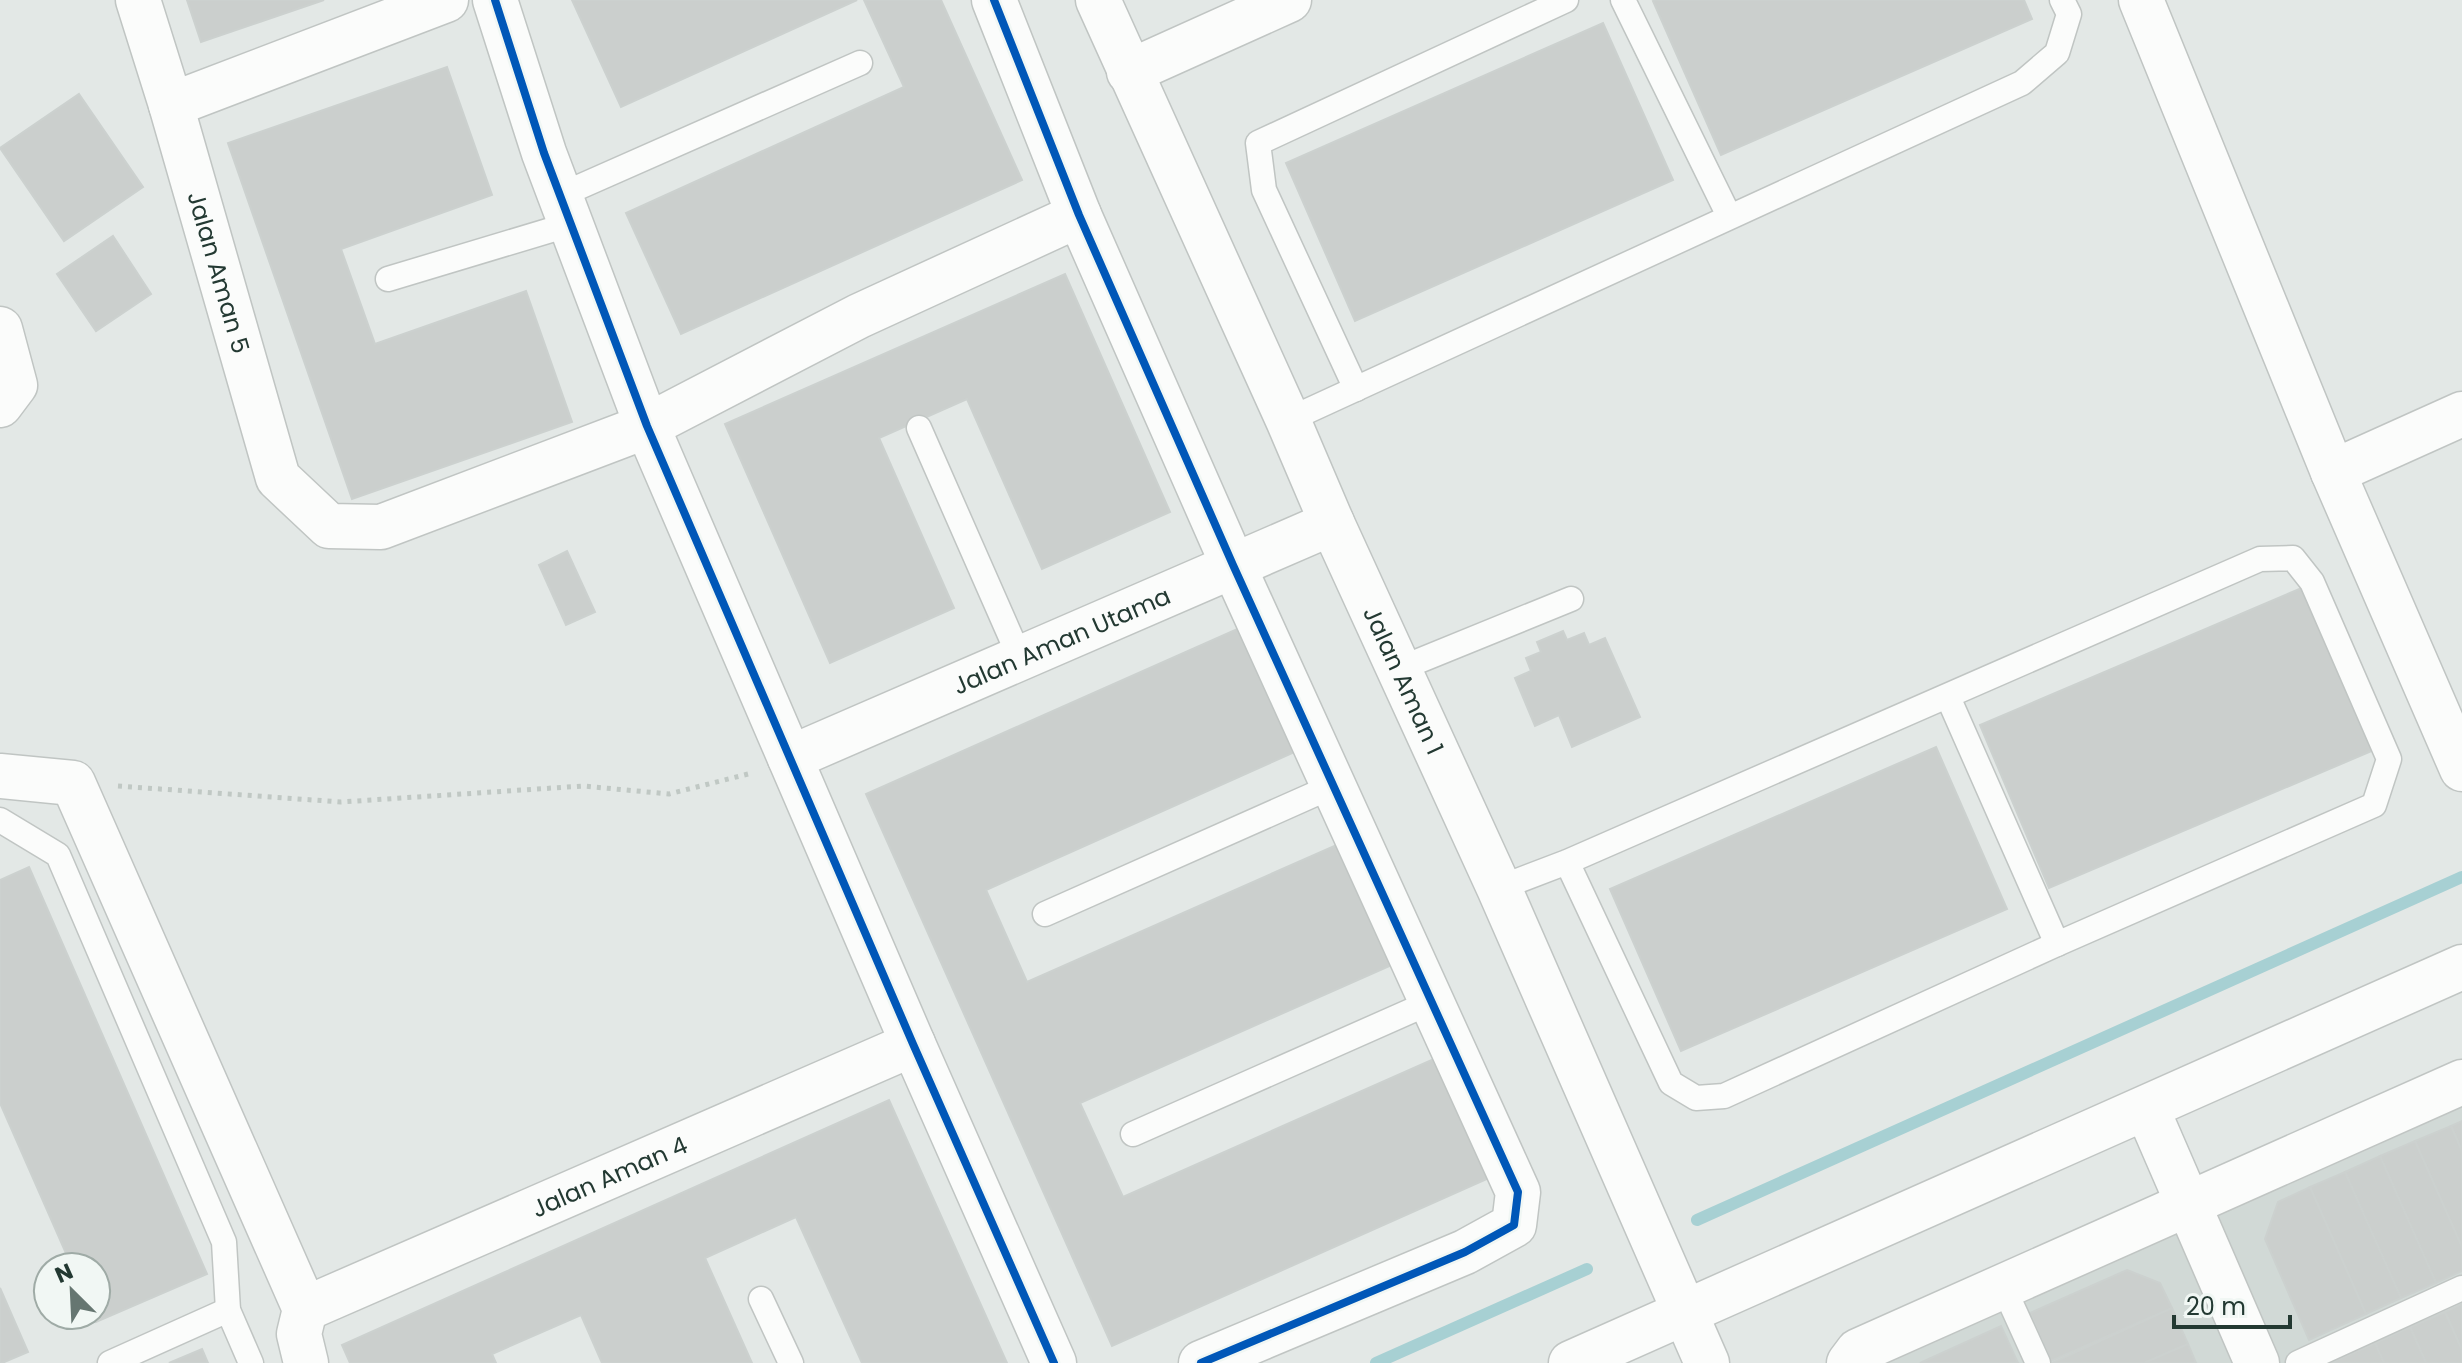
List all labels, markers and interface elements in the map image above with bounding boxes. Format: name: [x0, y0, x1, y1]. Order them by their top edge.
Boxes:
street label: Jalan Aman 5: [180, 187, 258, 357]
street label: Jalan Aman Utama: [948, 579, 1175, 702]
street label: Jalan Aman 1: [1356, 601, 1452, 760]
street label: Jalan Aman 4: [526, 1128, 692, 1225]
north arrow: [32, 1251, 112, 1331]
text: N: [50, 1256, 78, 1291]
scale bar: [2174, 1279, 2290, 1329]
text: 20 m: [2186, 1290, 2246, 1323]

